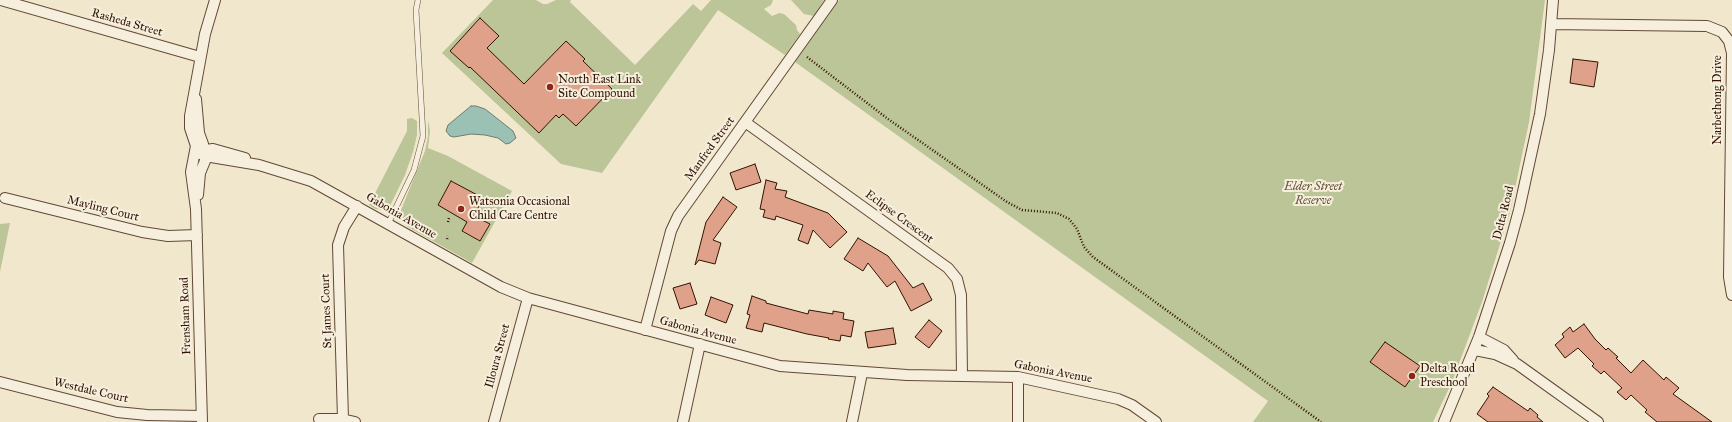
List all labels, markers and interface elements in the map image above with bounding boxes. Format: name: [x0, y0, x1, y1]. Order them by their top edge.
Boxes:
street label: Rasheda Street: [90, 6, 164, 40]
street label: Narbethong Drive: [1711, 55, 1725, 145]
place label: North East Link Site Compound: [558, 73, 641, 101]
marker: North East Link Site Compound: [545, 82, 555, 92]
street label: Manfred Street: [682, 114, 738, 184]
park label: Elder Street Reserve: [1284, 180, 1342, 208]
street label: Delta Road: [1490, 185, 1518, 241]
street label: Eclipse Crescent: [862, 187, 936, 247]
street label: Gabonia Avenue: [363, 190, 439, 242]
street label: Mayling Court: [66, 193, 140, 225]
place label: Watsonia Occasional Child Care Centre: [469, 195, 570, 223]
marker: Watsonia Occasional Child Care Centre: [456, 204, 466, 214]
street label: St James Court: [318, 273, 336, 349]
street label: Frensham Road: [177, 277, 195, 355]
street label: Gabonia Avenue: [658, 314, 738, 348]
street label: Illoura Street: [482, 322, 514, 390]
street label: Gabonia Avenue: [1013, 357, 1093, 387]
place label: Delta Road Preschool: [1420, 362, 1475, 390]
marker: Delta Road Preschool: [1407, 371, 1417, 381]
street label: Westdale Court: [52, 375, 130, 407]

